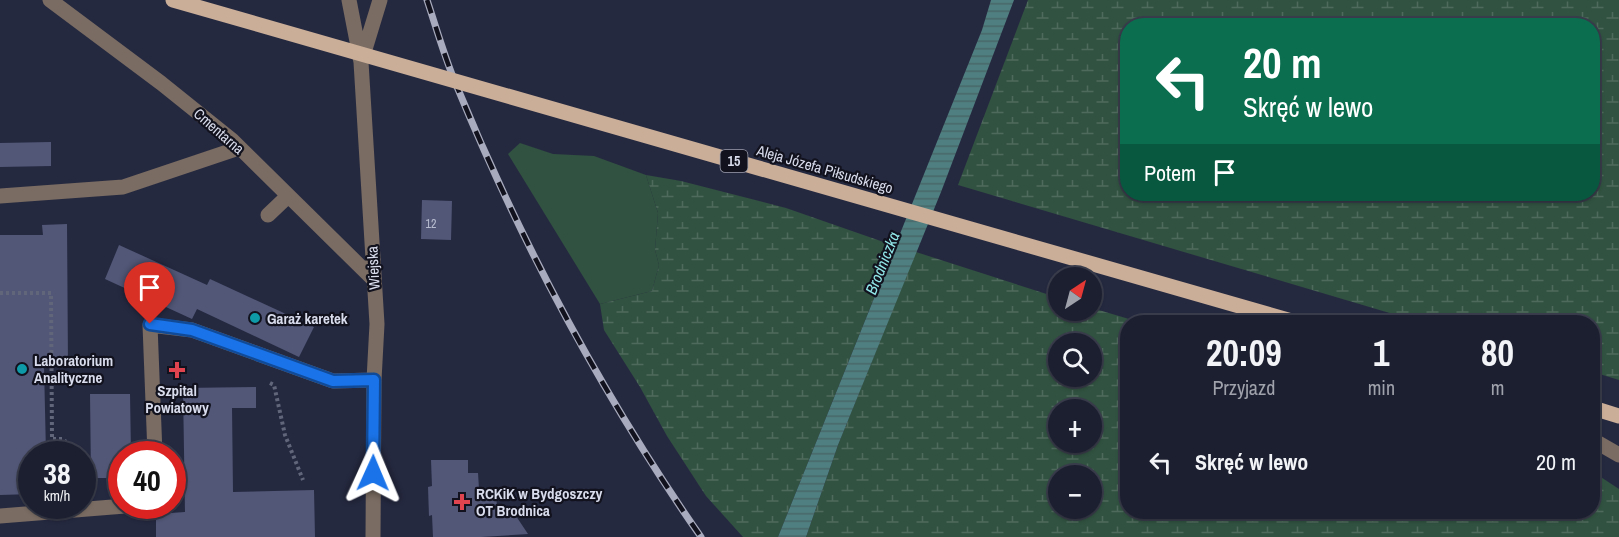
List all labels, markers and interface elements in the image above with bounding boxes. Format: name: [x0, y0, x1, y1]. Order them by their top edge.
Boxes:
text: 20 m: [1243, 35, 1322, 91]
icon: left: [1144, 42, 1222, 120]
text: Skręć w lewo: [1243, 89, 1373, 125]
street label: Cmentarna: [189, 103, 249, 159]
street label: Aleja Józefa Piłsudskiego: [753, 139, 896, 199]
road number: 15: [720, 150, 748, 172]
icon: arrive: [1208, 156, 1241, 189]
text: Potem: [1144, 158, 1196, 188]
house number: 12: [426, 216, 436, 232]
water label: Brodniczka: [860, 228, 904, 298]
street label: Wiejska: [361, 245, 385, 290]
pin: [124, 262, 175, 324]
north arrow: [1048, 267, 1102, 321]
map controls: [1048, 267, 1102, 519]
icon: arrive: [133, 271, 166, 304]
place label: Garaż karetek: [267, 308, 348, 329]
marker: Garaż karetek: [248, 311, 262, 325]
text: 20:09: [1206, 329, 1282, 377]
text: 1: [1373, 329, 1390, 377]
text: 80: [1481, 329, 1514, 377]
button: search: [1048, 333, 1102, 387]
place label: Laboratorium Analityczne: [34, 350, 113, 388]
marker: Szpital Powiatowy: [168, 361, 186, 379]
marker: Laboratorium Analityczne: [15, 362, 29, 376]
text: Przyjazd: [1212, 374, 1275, 401]
text: min: [1368, 374, 1395, 401]
text: m: [1491, 374, 1504, 401]
place label: Szpital Powiatowy: [145, 380, 209, 418]
button: +: [1048, 399, 1102, 453]
speed limit sign: 40: [108, 441, 186, 519]
position arrow: [341, 441, 405, 505]
icon: left: [1144, 446, 1177, 479]
text: Skręć w lewo: [1195, 447, 1308, 477]
text: 20 m: [1536, 447, 1576, 477]
text: 38: [43, 453, 71, 493]
button: −: [1048, 465, 1102, 519]
place label: RCKiK w Bydgoszczy OT Brodnica: [476, 483, 603, 521]
text: km/h: [44, 485, 70, 506]
marker: RCKiK w Bydgoszczy OT Brodnica: [453, 493, 471, 511]

